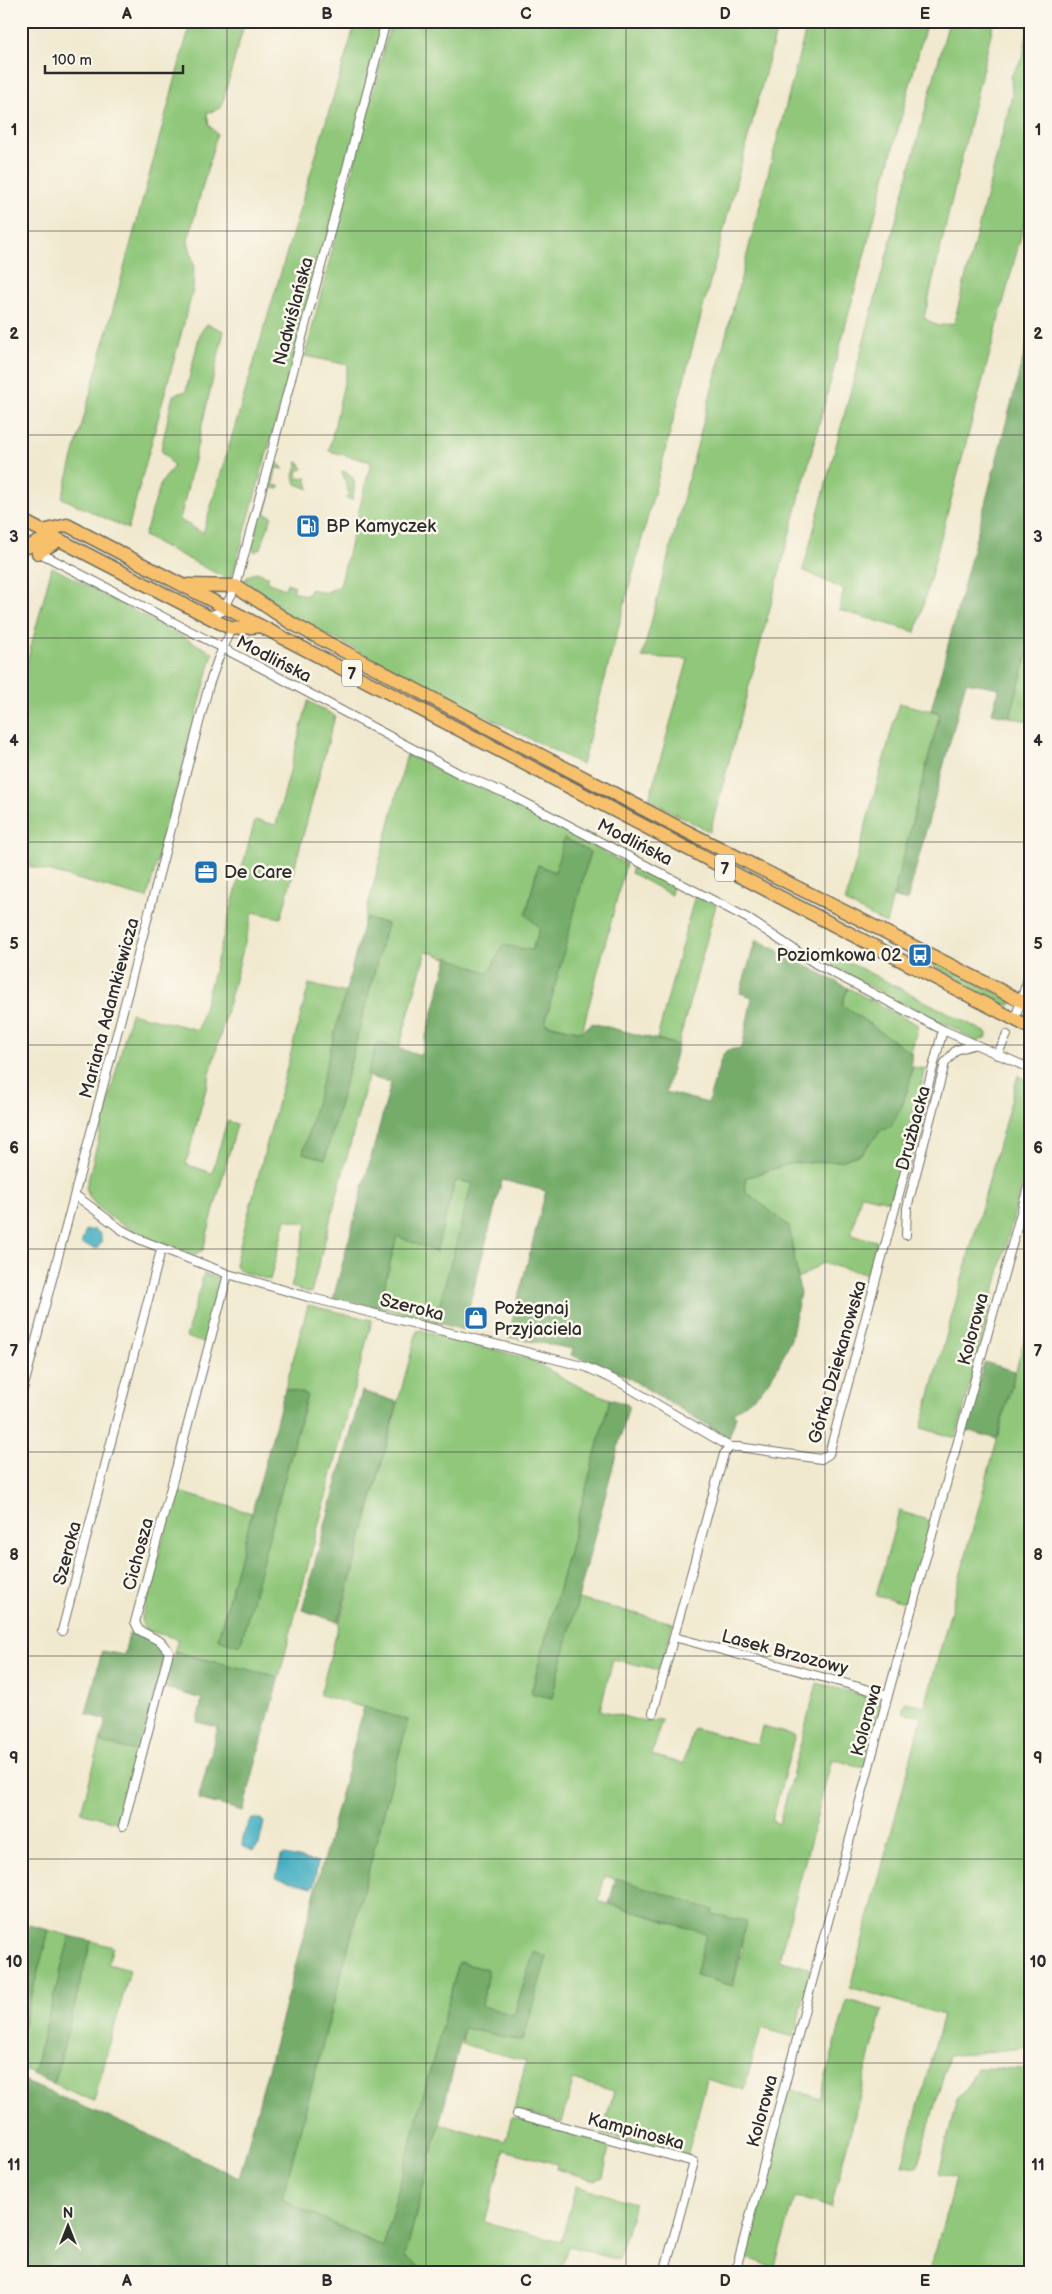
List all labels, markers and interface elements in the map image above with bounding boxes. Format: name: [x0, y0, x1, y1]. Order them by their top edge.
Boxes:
text: A: [121, 5, 132, 24]
text: B: [321, 5, 333, 24]
text: C: [520, 5, 532, 24]
text: D: [719, 5, 731, 24]
text: E: [920, 5, 930, 24]
scale bar: [45, 42, 182, 74]
text: 100 m: [52, 51, 92, 70]
text: 1: [11, 121, 17, 140]
text: 1: [1035, 121, 1041, 140]
street label: Nadwiślańska: [269, 255, 318, 368]
text: 2: [9, 325, 19, 344]
text: 2: [1033, 325, 1043, 344]
fuel station icon: BP Kamyczek: [295, 513, 321, 539]
place label: BP Kamyczek: [326, 516, 436, 537]
text: 3: [9, 528, 19, 547]
text: 3: [1033, 528, 1043, 547]
street label: Modlińska: [233, 632, 315, 687]
road number: 7: [342, 660, 362, 686]
text: 4: [9, 732, 19, 751]
text: 4: [1033, 732, 1043, 751]
street label: Modlińska: [594, 815, 676, 870]
road number: 7: [715, 854, 735, 881]
office icon: De Care: [193, 859, 219, 885]
place label: De Care: [224, 862, 293, 883]
street label: Mariana Adamkiewicza: [75, 916, 144, 1101]
text: 5: [9, 935, 19, 954]
text: 5: [1033, 935, 1043, 954]
bus stop icon: Poziomkowa 02: [907, 942, 933, 968]
place label: Poziomkowa 02: [777, 945, 902, 966]
street label: Drużbacka: [892, 1083, 935, 1173]
text: 6: [9, 1139, 19, 1158]
text: 6: [1033, 1139, 1043, 1158]
street label: Górka Dziekanowska: [804, 1278, 871, 1446]
street label: Szeroka: [378, 1289, 446, 1326]
street label: Kolorowa: [954, 1291, 993, 1368]
place label: Pożegnaj Przyjaciela: [494, 1298, 582, 1340]
shop icon: Pożegnaj Przyjaciela: [463, 1305, 489, 1331]
text: 7: [10, 1342, 19, 1361]
text: 7: [1034, 1342, 1043, 1361]
street label: Cichosza: [119, 1516, 158, 1593]
street label: Szeroka: [49, 1519, 86, 1587]
text: 8: [9, 1546, 19, 1565]
text: 8: [1033, 1546, 1043, 1565]
street label: Lasek Brzozowy: [719, 1626, 851, 1680]
street label: Kolorowa: [847, 1682, 886, 1759]
text: 9: [9, 1749, 19, 1768]
text: 9: [1033, 1749, 1043, 1768]
text: 10: [6, 1953, 22, 1972]
text: 10: [1030, 1953, 1046, 1972]
street label: Kolorowa: [743, 2073, 782, 2150]
street label: Kampinoska: [585, 2109, 686, 2154]
text: 11: [7, 2156, 21, 2175]
text: 11: [1031, 2156, 1045, 2175]
north arrow: [42, 2202, 92, 2252]
text: N: [63, 2205, 73, 2222]
text: A: [121, 2272, 132, 2291]
text: B: [321, 2272, 333, 2291]
text: C: [520, 2272, 532, 2291]
text: D: [719, 2272, 731, 2291]
text: E: [920, 2272, 930, 2291]

